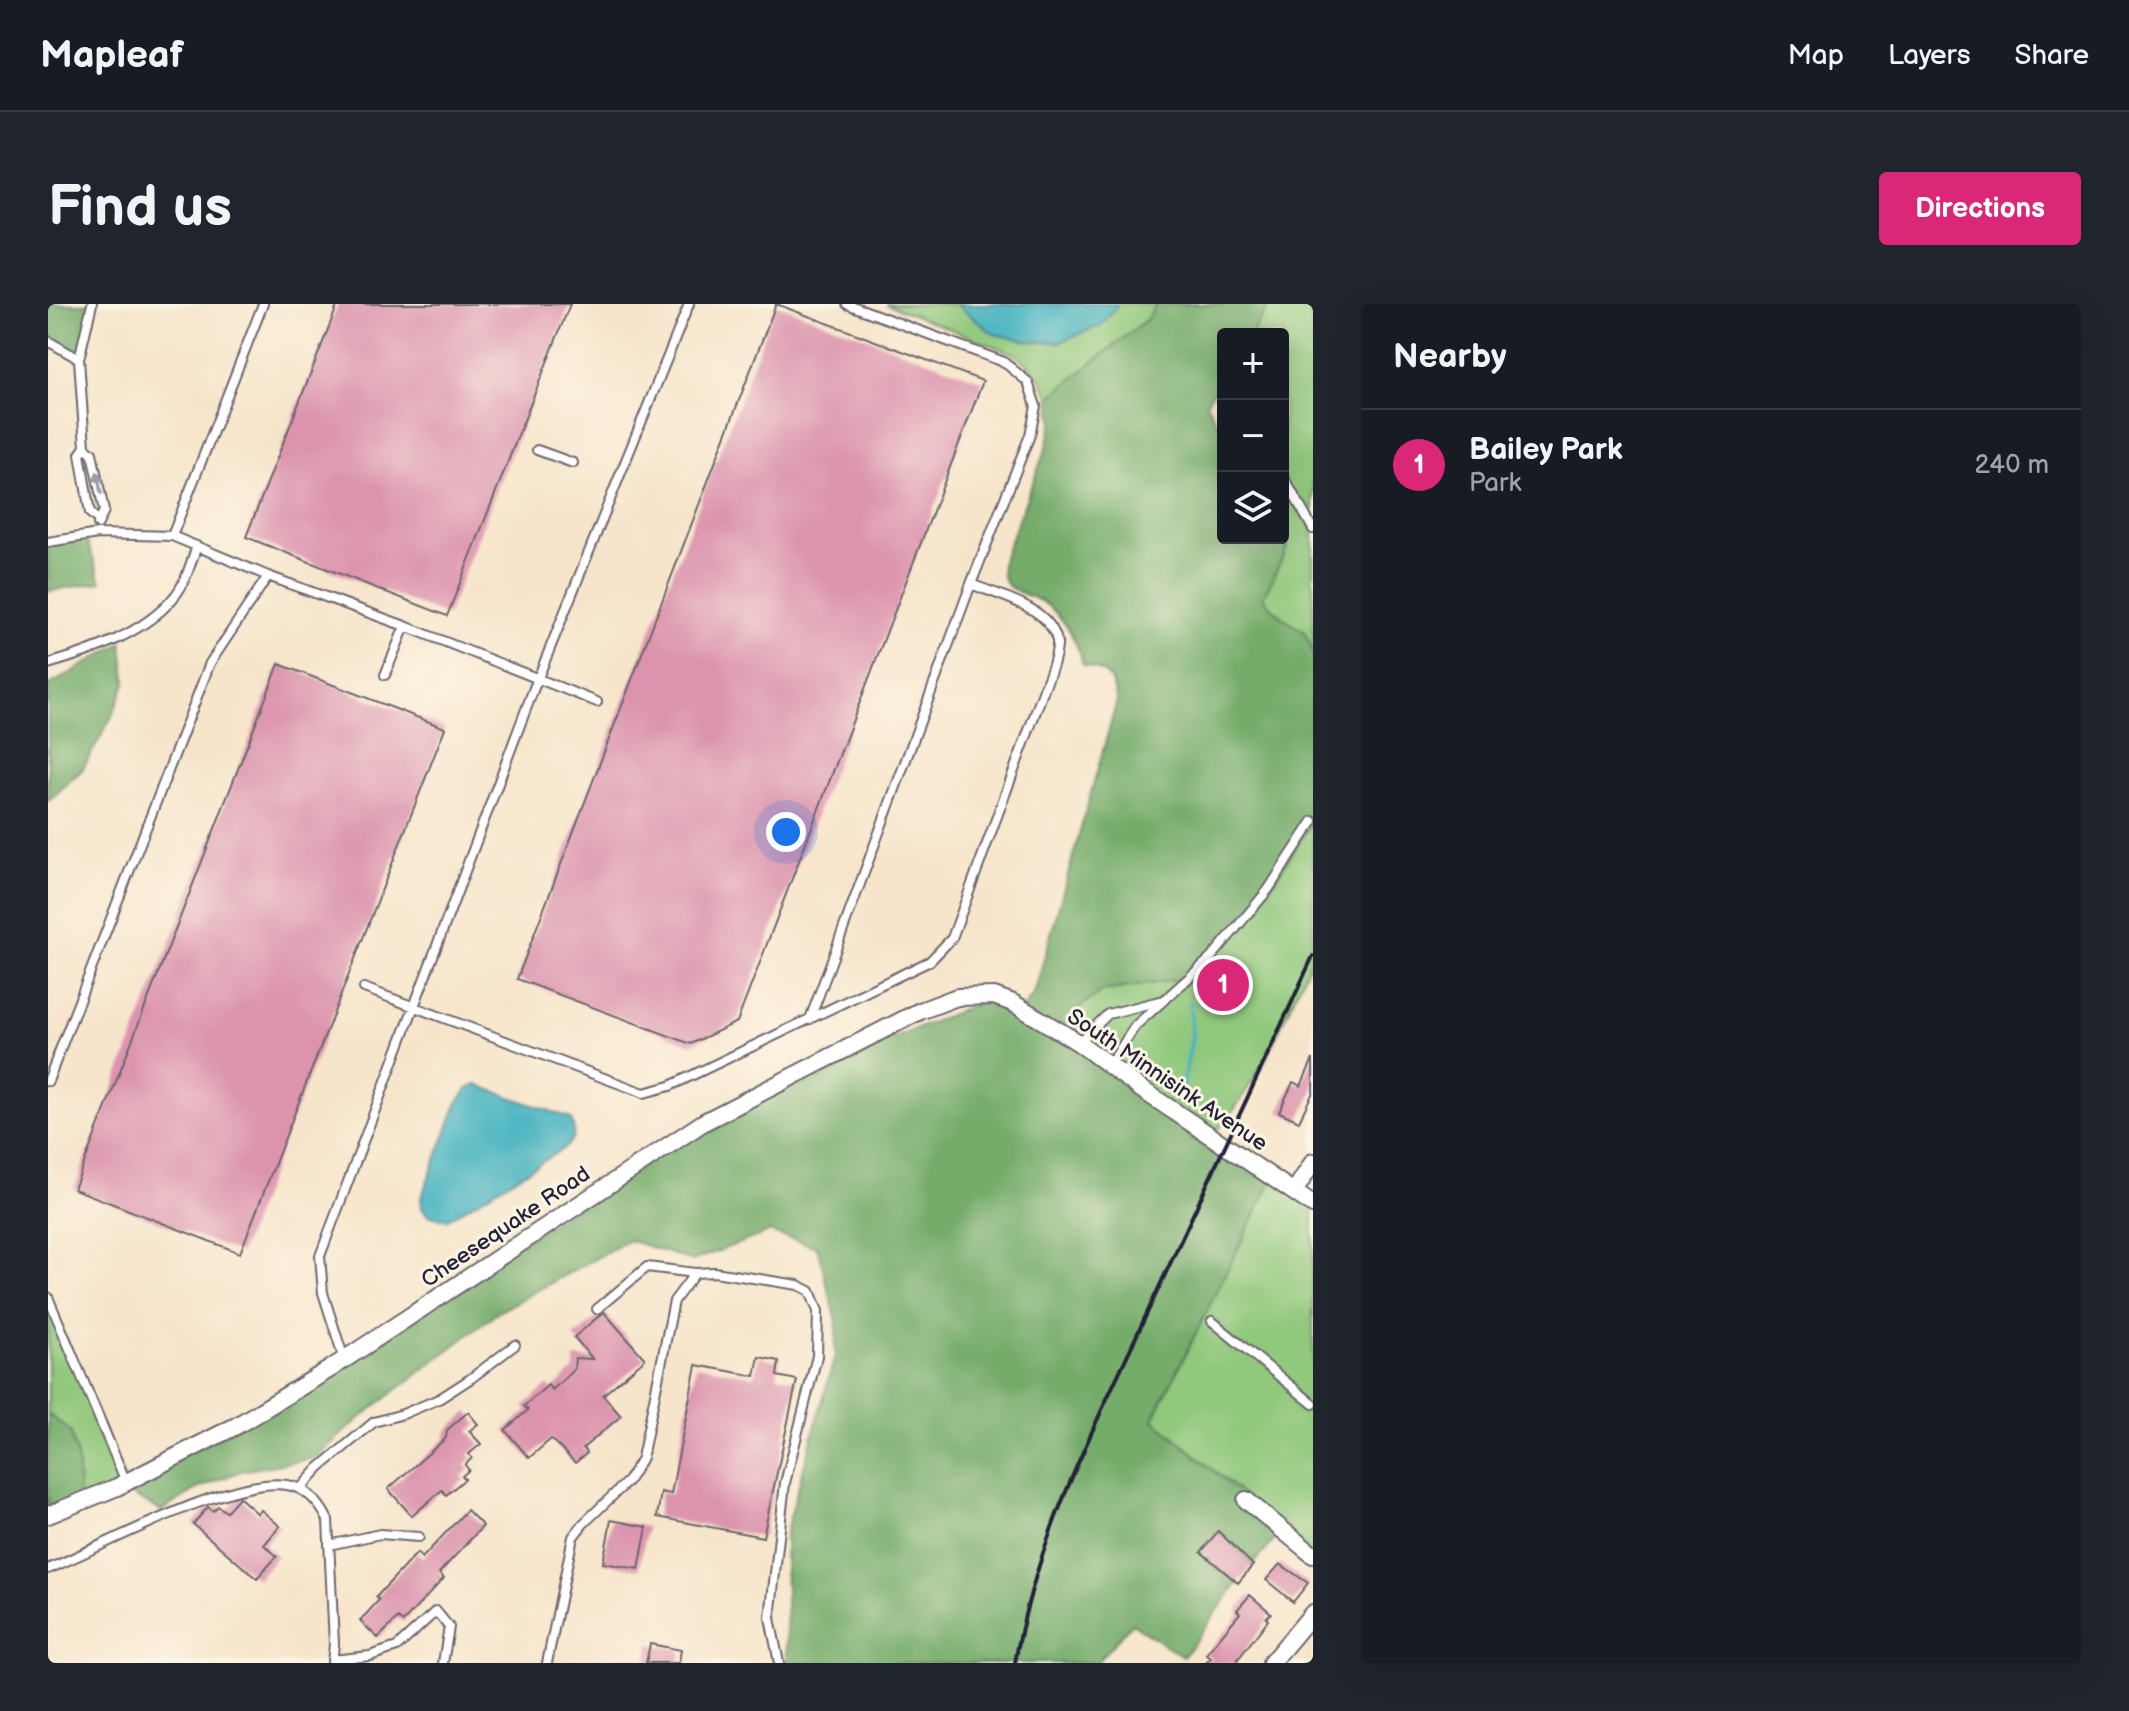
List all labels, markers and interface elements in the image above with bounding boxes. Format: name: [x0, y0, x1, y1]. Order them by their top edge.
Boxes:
text: Mapleaf: [40, 33, 184, 78]
text: Map: [1788, 39, 1844, 72]
text: Layers: [1888, 39, 1971, 72]
text: Share: [2015, 39, 2089, 72]
button: Directions: [1879, 172, 2081, 245]
text: Find us: [48, 175, 232, 242]
map controls: [1217, 328, 1289, 544]
button: +: [1217, 328, 1289, 400]
text: Nearby: [1393, 336, 1507, 377]
button: −: [1217, 400, 1289, 472]
text: Bailey Park: [1469, 432, 1623, 468]
text: 1: [1414, 450, 1424, 481]
text: 240 m: [1974, 450, 2049, 481]
text: Park: [1469, 468, 1521, 499]
one-way arrow: [92, 470, 104, 495]
button: layers: [1217, 472, 1289, 544]
your location: [766, 812, 806, 852]
pin: 1: [1197, 955, 1249, 1015]
street label: South Minnisink Avenue: [1062, 1003, 1272, 1157]
street label: Cheesequake Road: [416, 1161, 595, 1294]

